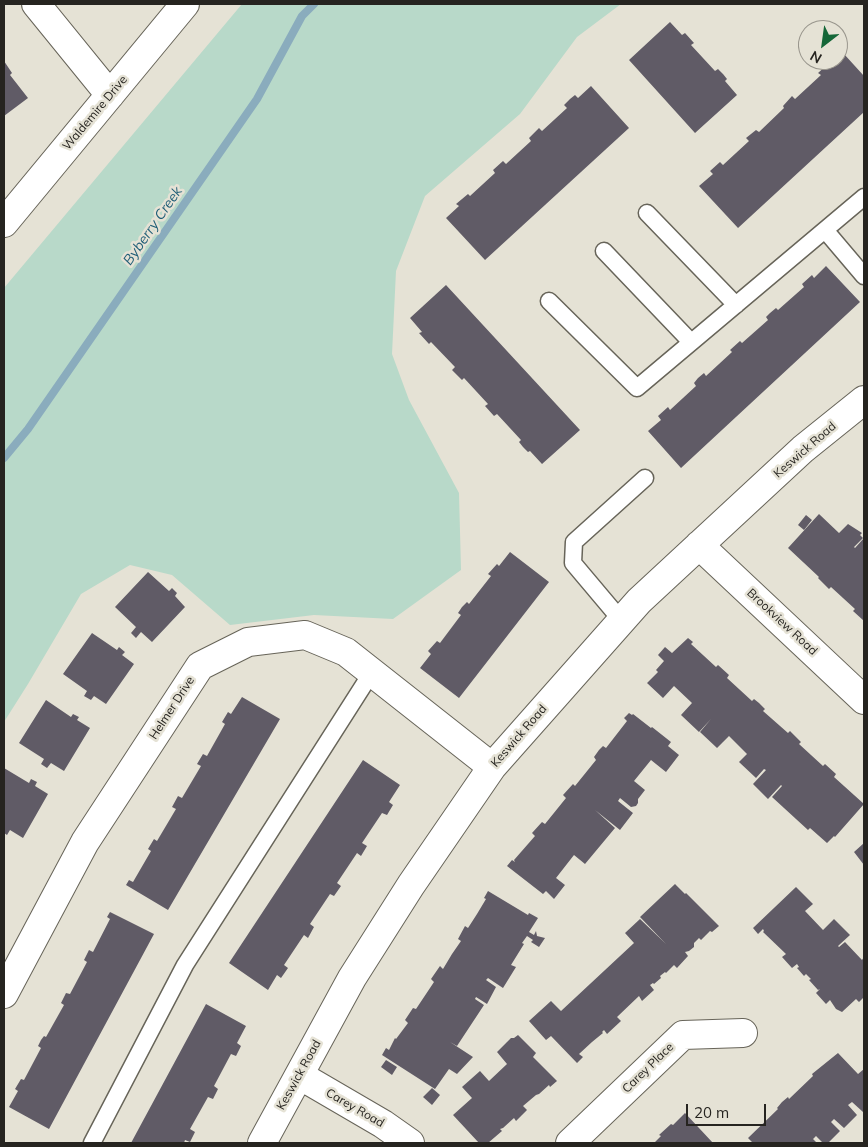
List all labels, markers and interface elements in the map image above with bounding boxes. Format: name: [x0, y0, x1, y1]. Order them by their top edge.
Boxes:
north arrow: [798, 20, 848, 70]
text: N: [807, 47, 825, 68]
street label: Waldemire Drive: [60, 73, 130, 153]
water label: Byberry Creek: [120, 184, 186, 268]
street label: Keswick Road: [771, 419, 839, 481]
street label: Brookview Road: [744, 586, 820, 658]
street label: Helmer Drive: [146, 674, 198, 742]
street label: Keswick Road: [488, 702, 550, 770]
street label: Keswick Road: [274, 1037, 324, 1113]
street label: Carey Place: [619, 1040, 677, 1096]
street label: Carey Road: [323, 1086, 387, 1130]
scale bar: [688, 1094, 768, 1126]
text: 20 m: [694, 1103, 729, 1122]

